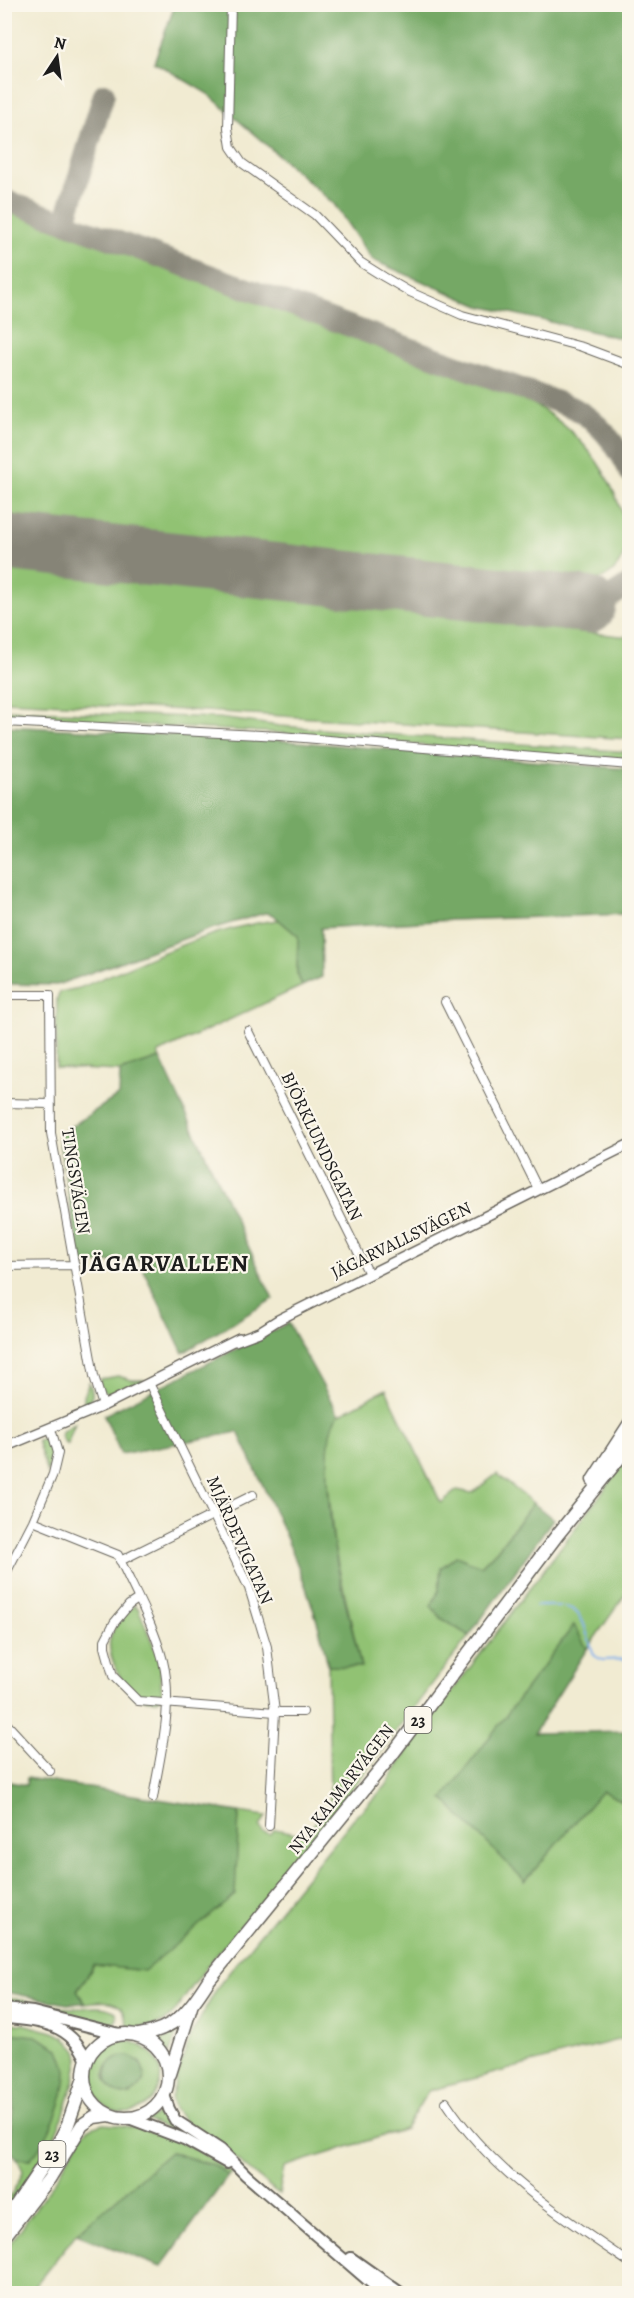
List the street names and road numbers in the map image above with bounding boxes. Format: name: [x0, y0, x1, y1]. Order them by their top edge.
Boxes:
street label: BJÖRKLUNDSGATAN: [276, 1068, 368, 1224]
street label: TINGSVÄGEN: [56, 1126, 96, 1236]
street label: JÄGARVALLSVÄGEN: [327, 1196, 475, 1284]
street label: MJÄRDEVIGATAN: [201, 1472, 279, 1608]
road number: 23: [404, 1707, 432, 1733]
street label: NYA KALMARVÄGEN: [283, 1719, 399, 1859]
road number: 23: [38, 2141, 66, 2167]

